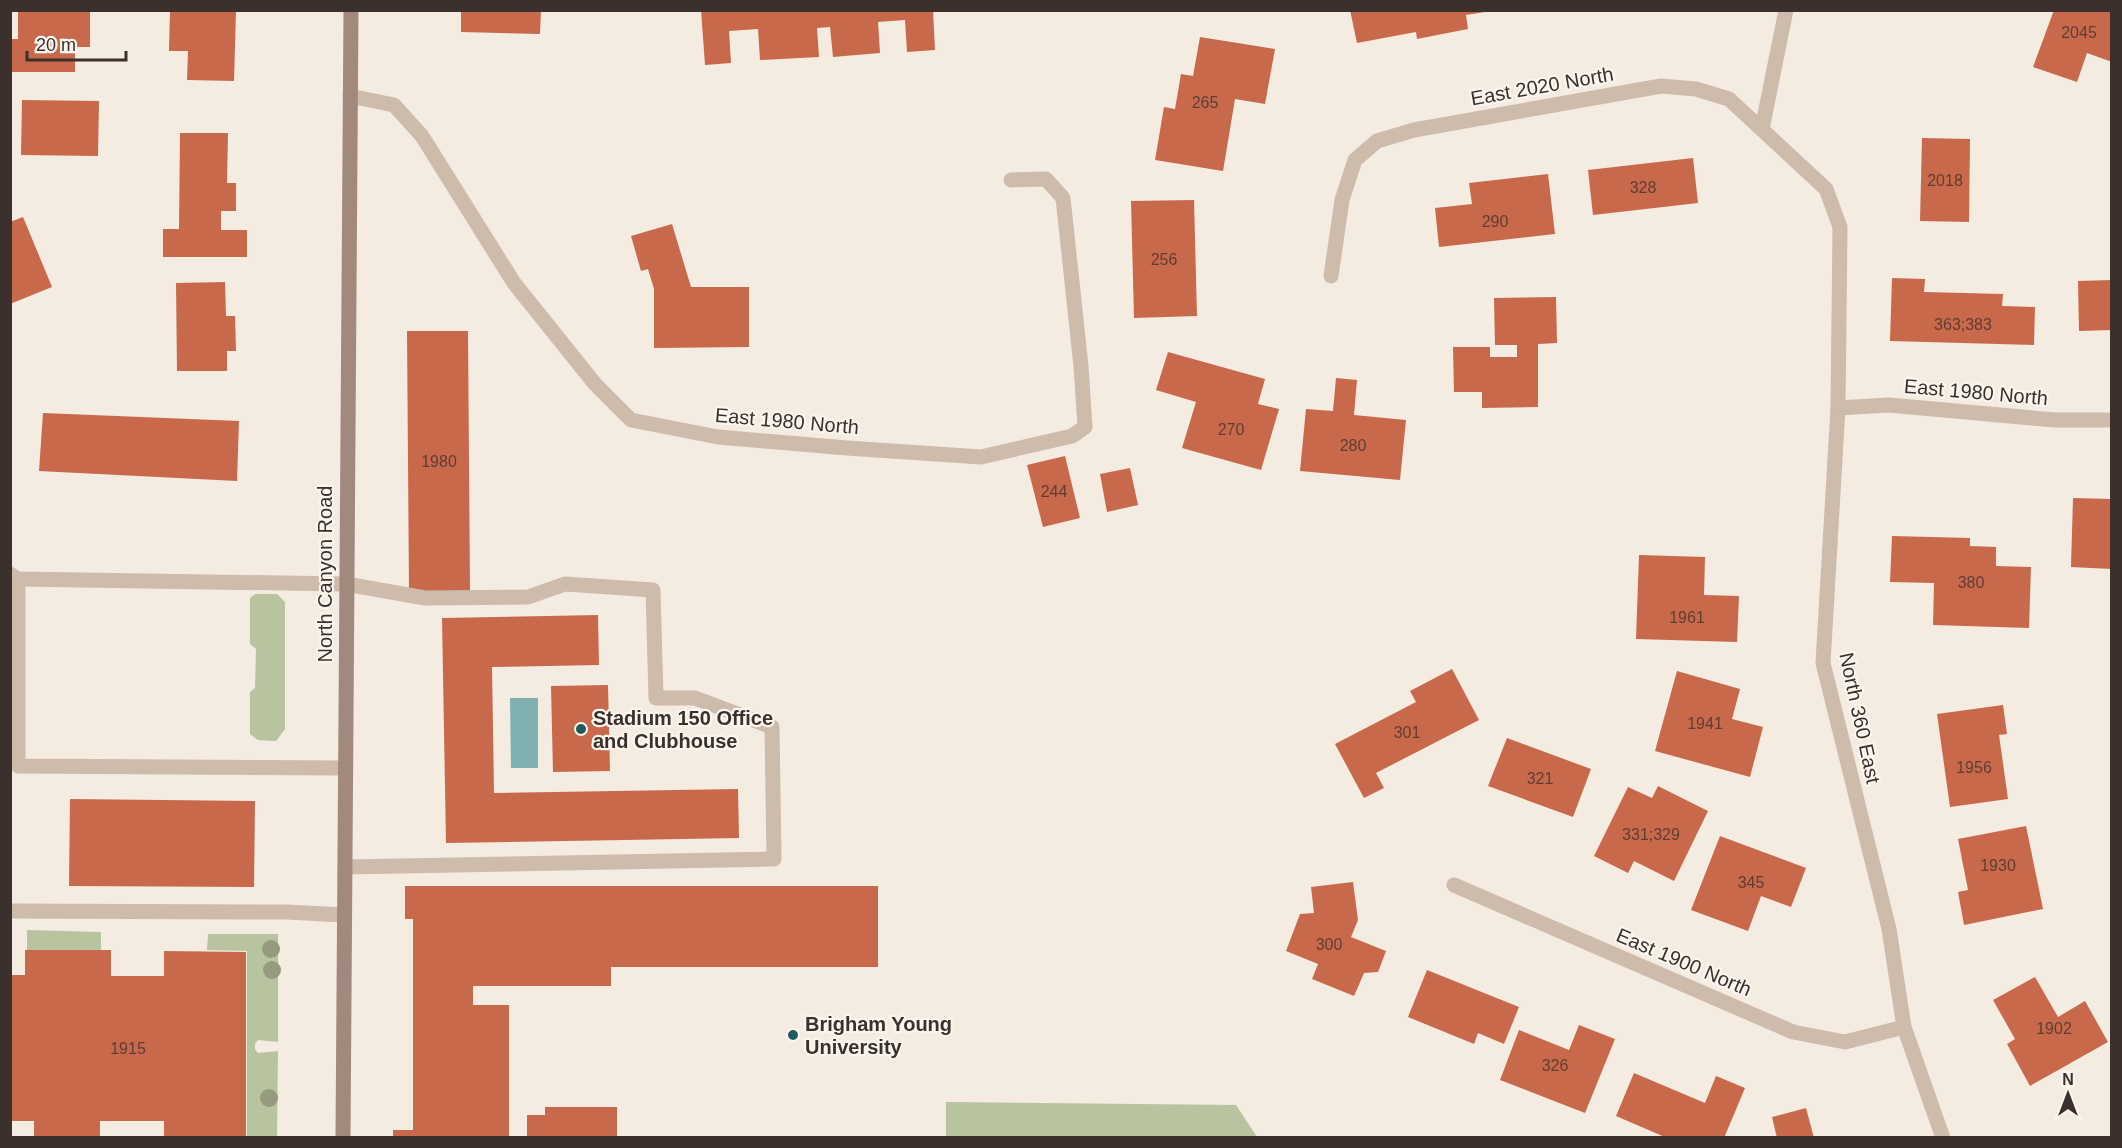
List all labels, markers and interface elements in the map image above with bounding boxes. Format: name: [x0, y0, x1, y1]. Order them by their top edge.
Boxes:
scale bar: [27, 24, 126, 62]
house number: 2045: [2061, 24, 2097, 41]
text: 20 m: [36, 35, 76, 55]
street label: East 2020 North: [1469, 63, 1615, 109]
house number: 265: [1192, 94, 1218, 111]
house number: 2018: [1927, 172, 1963, 189]
house number: 328: [1630, 179, 1656, 196]
house number: 290: [1482, 213, 1508, 230]
house number: 256: [1151, 251, 1177, 268]
house number: 363;383: [1934, 316, 1992, 333]
street label: East 1980 North: [1903, 375, 2049, 409]
street label: East 1980 North: [714, 404, 860, 438]
house number: 270: [1218, 421, 1244, 438]
house number: 280: [1340, 437, 1366, 454]
house number: 1980: [421, 453, 457, 470]
house number: 244: [1041, 483, 1067, 500]
street label: North Canyon Road: [314, 486, 336, 662]
house number: 380: [1958, 574, 1984, 591]
house number: 1961: [1669, 609, 1705, 626]
street label: North 360 East: [1835, 650, 1885, 786]
place label: Stadium 150 Office and Clubhouse: [593, 707, 773, 752]
house number: 1941: [1687, 715, 1723, 732]
marker: Stadium 150 Office and Clubhouse: [574, 722, 588, 736]
house number: 301: [1394, 724, 1420, 741]
house number: 1956: [1956, 759, 1992, 776]
house number: 321: [1527, 770, 1553, 787]
house number: 331;329: [1622, 826, 1680, 843]
house number: 1930: [1980, 857, 2016, 874]
house number: 345: [1738, 874, 1764, 891]
street label: East 1900 North: [1613, 924, 1755, 1000]
house number: 300: [1316, 936, 1342, 953]
place label: Brigham Young University: [805, 1013, 952, 1058]
house number: 1902: [2036, 1020, 2072, 1037]
marker: Brigham Young University: [786, 1028, 800, 1042]
house number: 1915: [110, 1040, 146, 1057]
house number: 326: [1542, 1057, 1568, 1074]
north arrow: [2038, 1064, 2098, 1124]
text: N: [2062, 1071, 2074, 1088]

